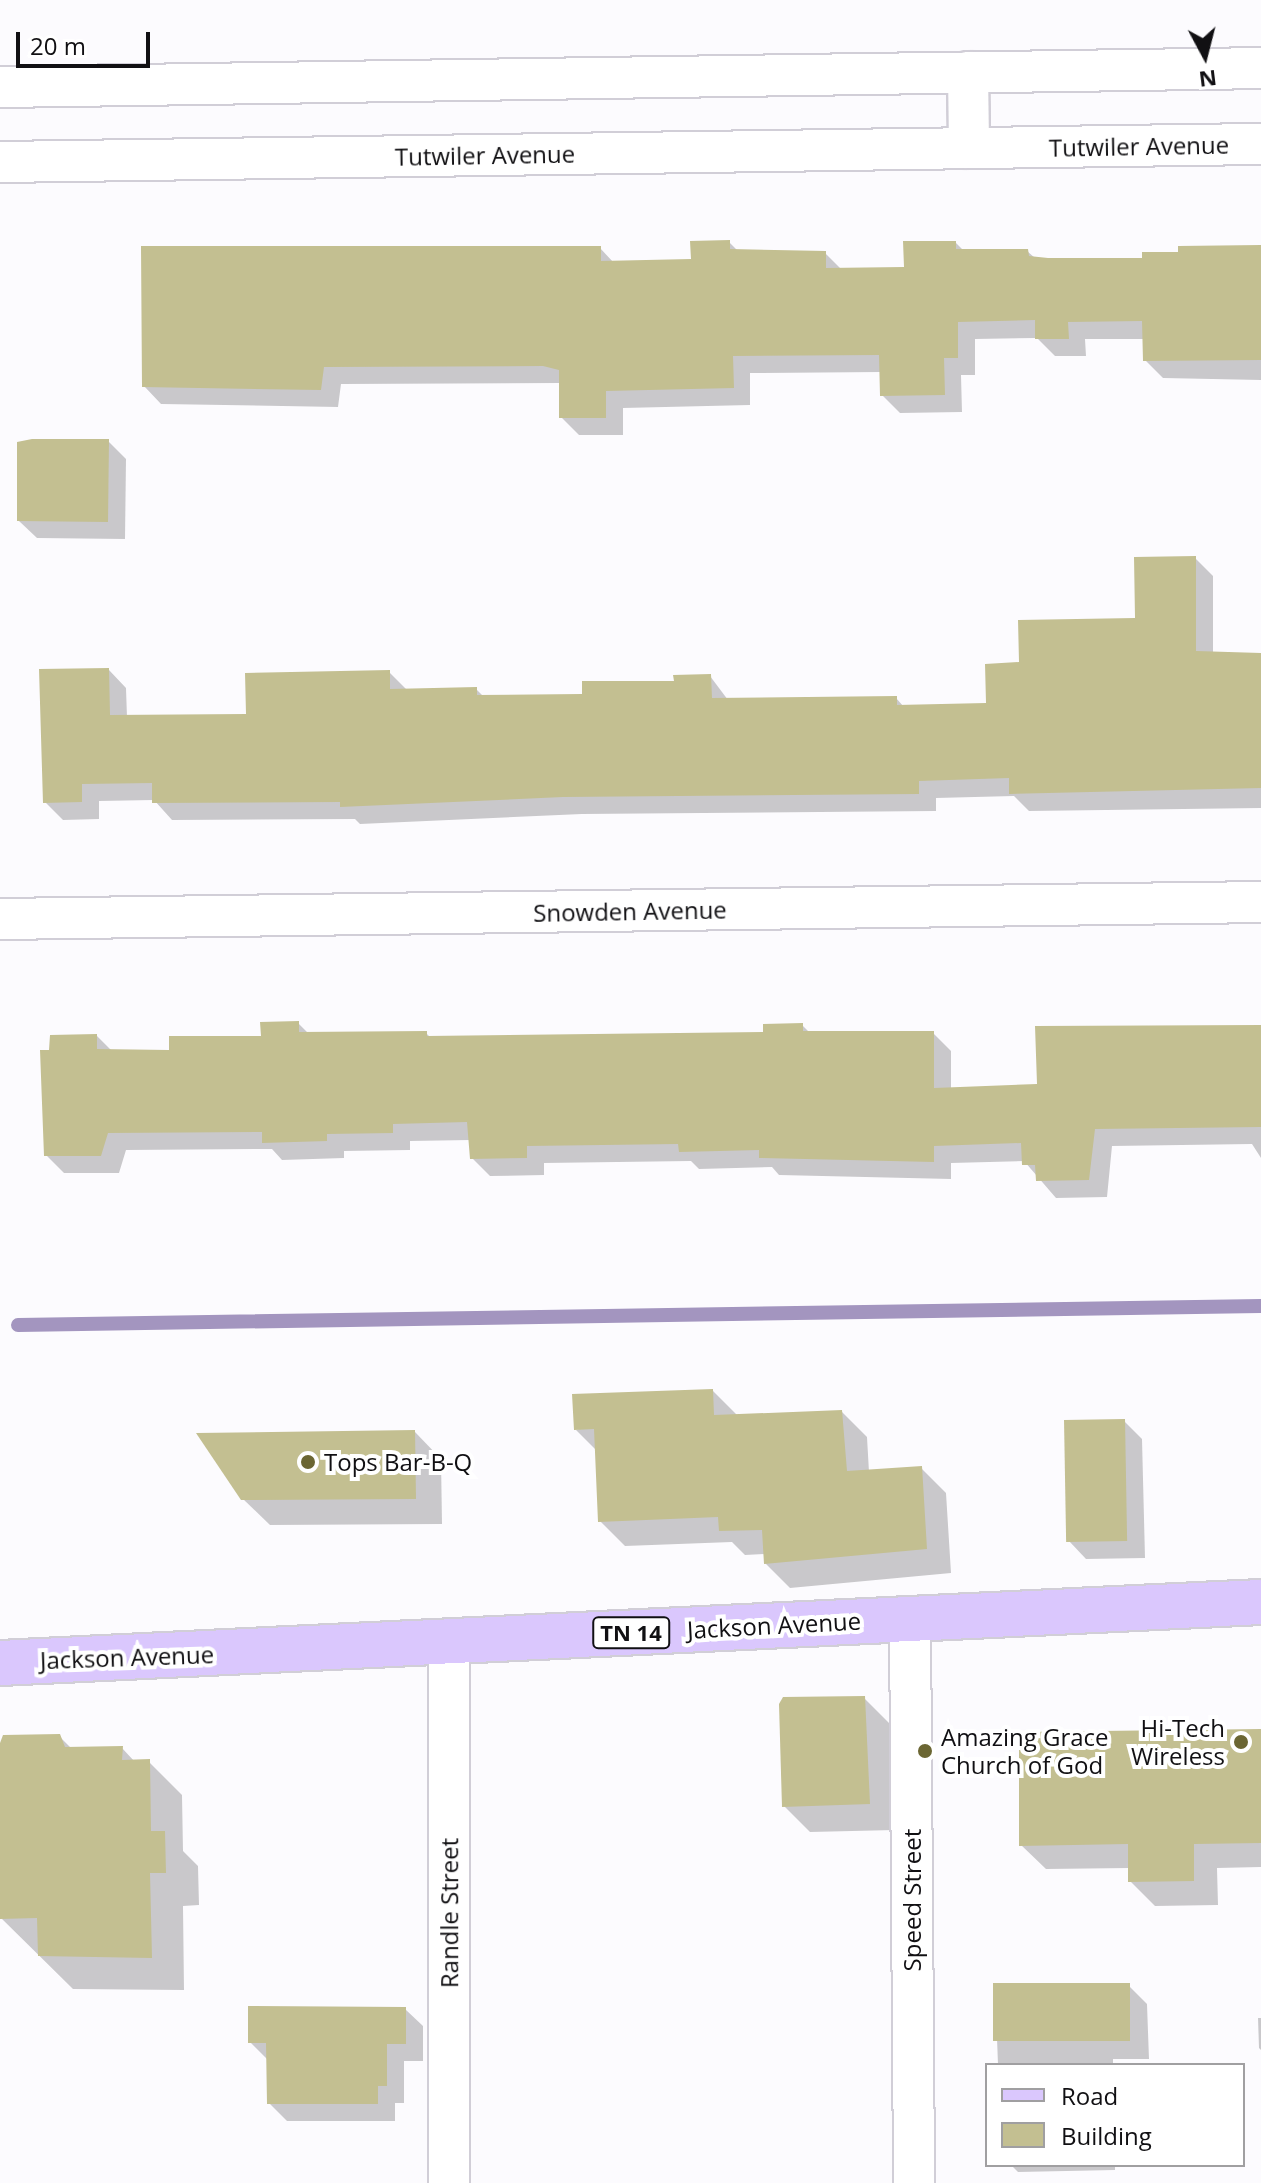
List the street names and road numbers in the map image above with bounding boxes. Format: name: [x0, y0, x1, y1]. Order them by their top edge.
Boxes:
street label: Tutwiler Avenue: [1049, 130, 1229, 162]
street label: Tutwiler Avenue: [395, 139, 575, 171]
street label: Snowden Avenue: [533, 895, 727, 927]
street label: Jackson Avenue: [686, 1606, 862, 1644]
road number: TN 14: [591, 1615, 671, 1651]
street label: Jackson Avenue: [39, 1640, 215, 1674]
street label: Speed Street: [898, 1829, 926, 1971]
street label: Randle Street: [435, 1838, 463, 1988]

